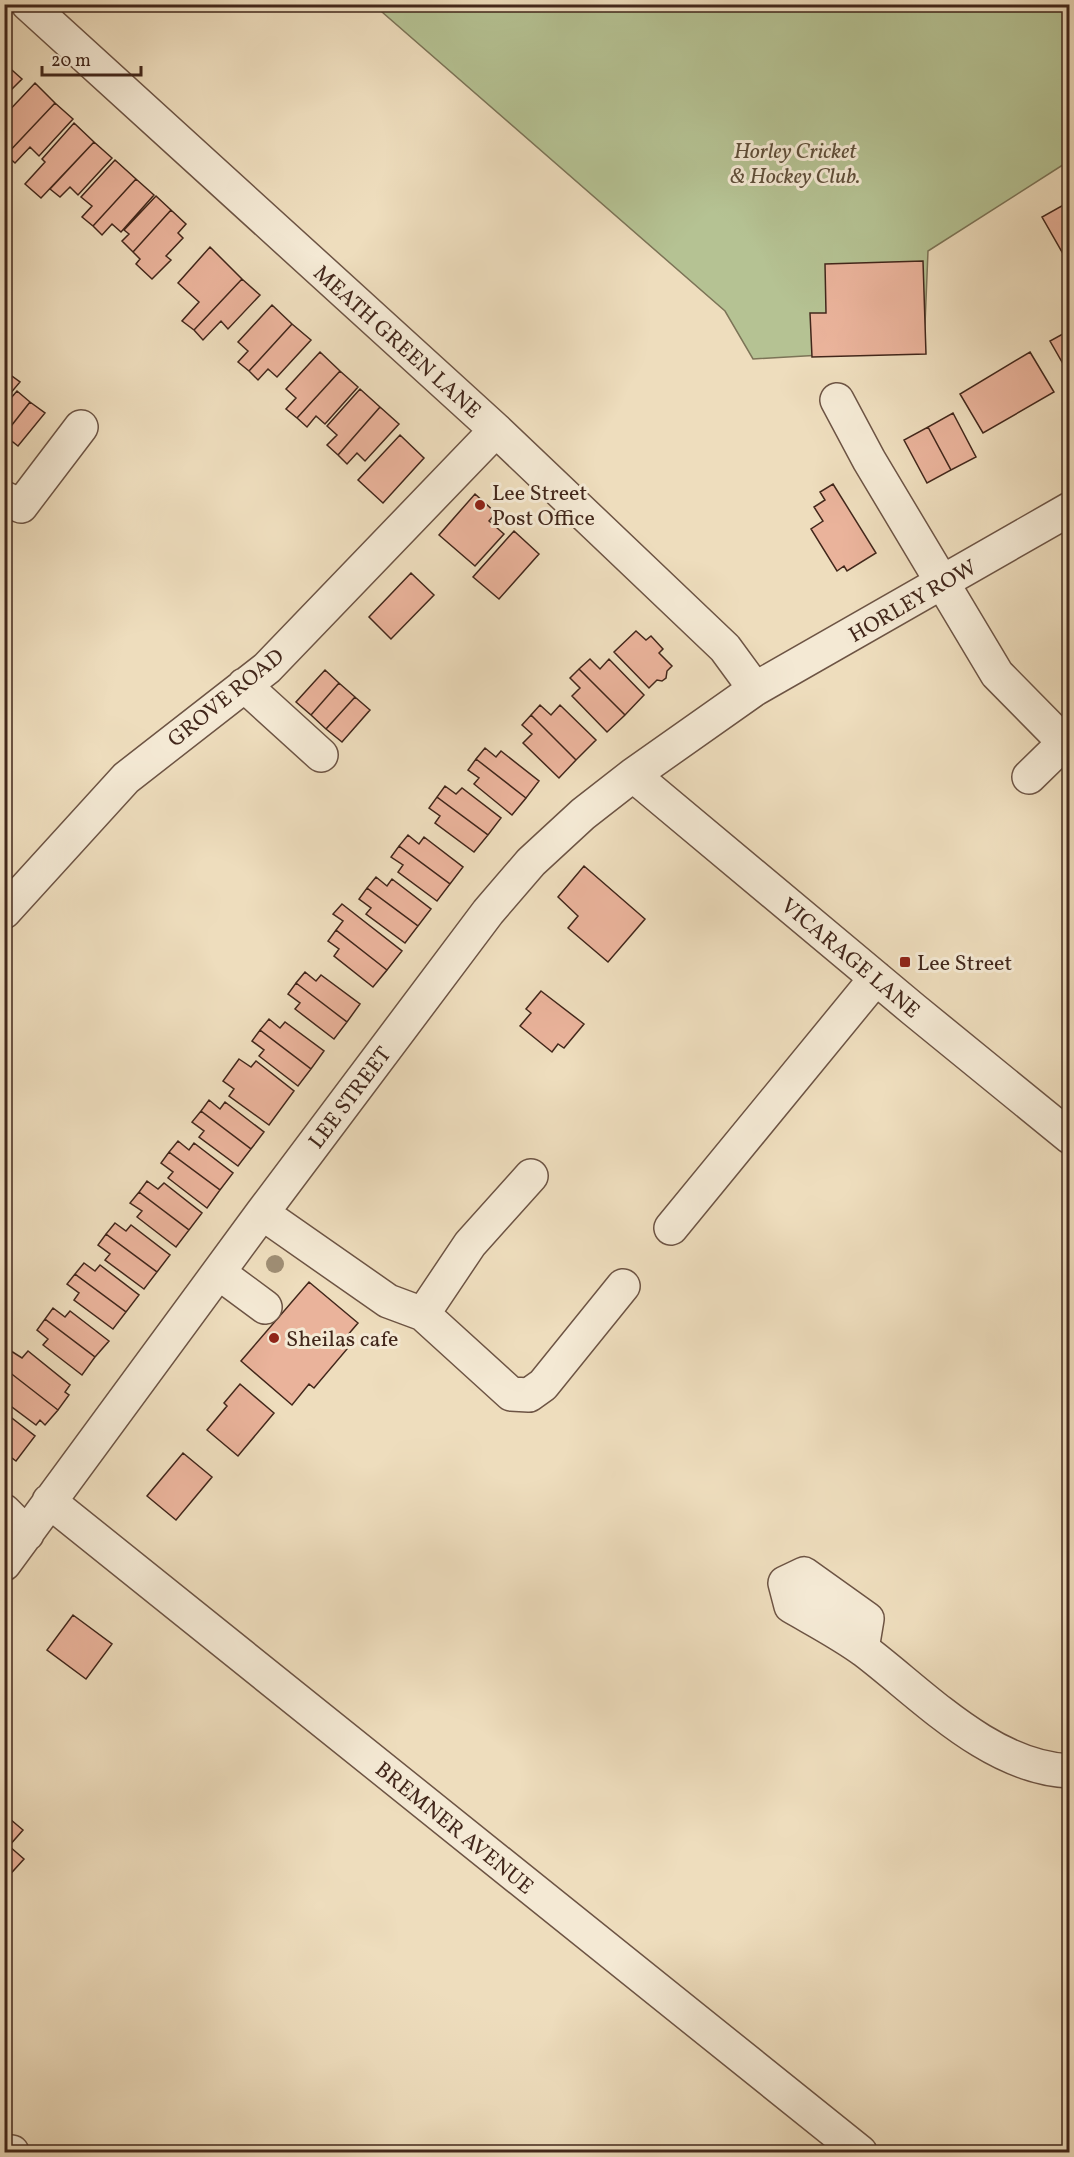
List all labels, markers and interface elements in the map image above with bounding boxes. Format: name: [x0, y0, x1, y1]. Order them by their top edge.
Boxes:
scale bar: [42, 39, 141, 77]
text: 20 m: [51, 49, 91, 74]
park label: Horley Cricket & Hockey Club.: [730, 137, 860, 193]
street label: MEATH GREEN LANE: [306, 259, 487, 427]
place label: Lee Street Post Office: [492, 479, 595, 535]
marker: Lee Street Post Office: [473, 498, 487, 512]
street label: HORLEY ROW: [843, 553, 983, 651]
street label: GROVE ROAD: [162, 642, 291, 756]
street label: VICARAGE LANE: [773, 891, 926, 1027]
place label: Lee Street: [917, 949, 1013, 980]
marker: Lee Street: [898, 955, 912, 969]
street label: LEE STREET: [302, 1041, 400, 1156]
place label: Sheilas cafe: [286, 1325, 398, 1356]
marker: Sheilas cafe: [267, 1331, 281, 1345]
street label: BREMNER AVENUE: [367, 1755, 539, 1903]

